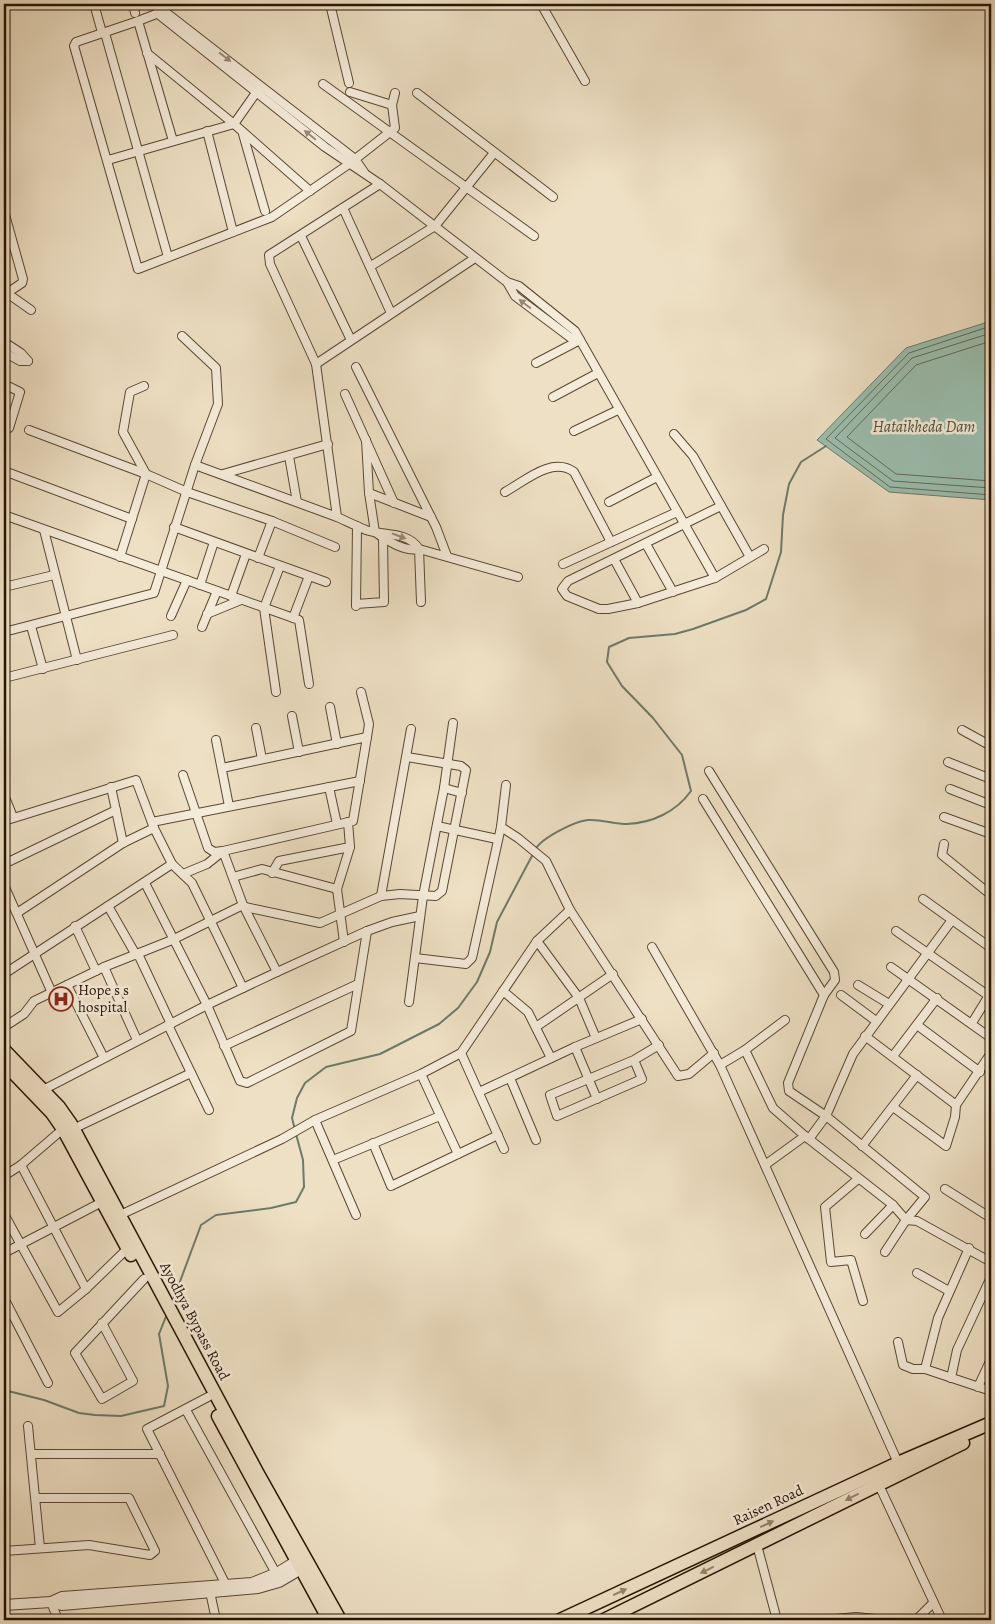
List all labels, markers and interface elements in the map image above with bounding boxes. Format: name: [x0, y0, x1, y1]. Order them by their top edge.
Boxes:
one-way arrow: [218, 52, 232, 62]
one-way arrow: [304, 129, 317, 140]
one-way arrow: [519, 298, 532, 309]
water label: Hataikheda Dam: [873, 416, 976, 438]
one-way arrow: [392, 532, 407, 540]
place label: Hope s s hospital: [78, 980, 129, 1017]
hospital icon: Hope s s hospital: [48, 986, 74, 1012]
street label: Ayodhya Bypass Road: [155, 1257, 235, 1384]
street label: Raisen Road: [730, 1480, 807, 1530]
one-way arrow: [845, 1493, 859, 1501]
one-way arrow: [760, 1520, 774, 1528]
one-way arrow: [700, 1566, 714, 1574]
one-way arrow: [613, 1588, 627, 1596]

